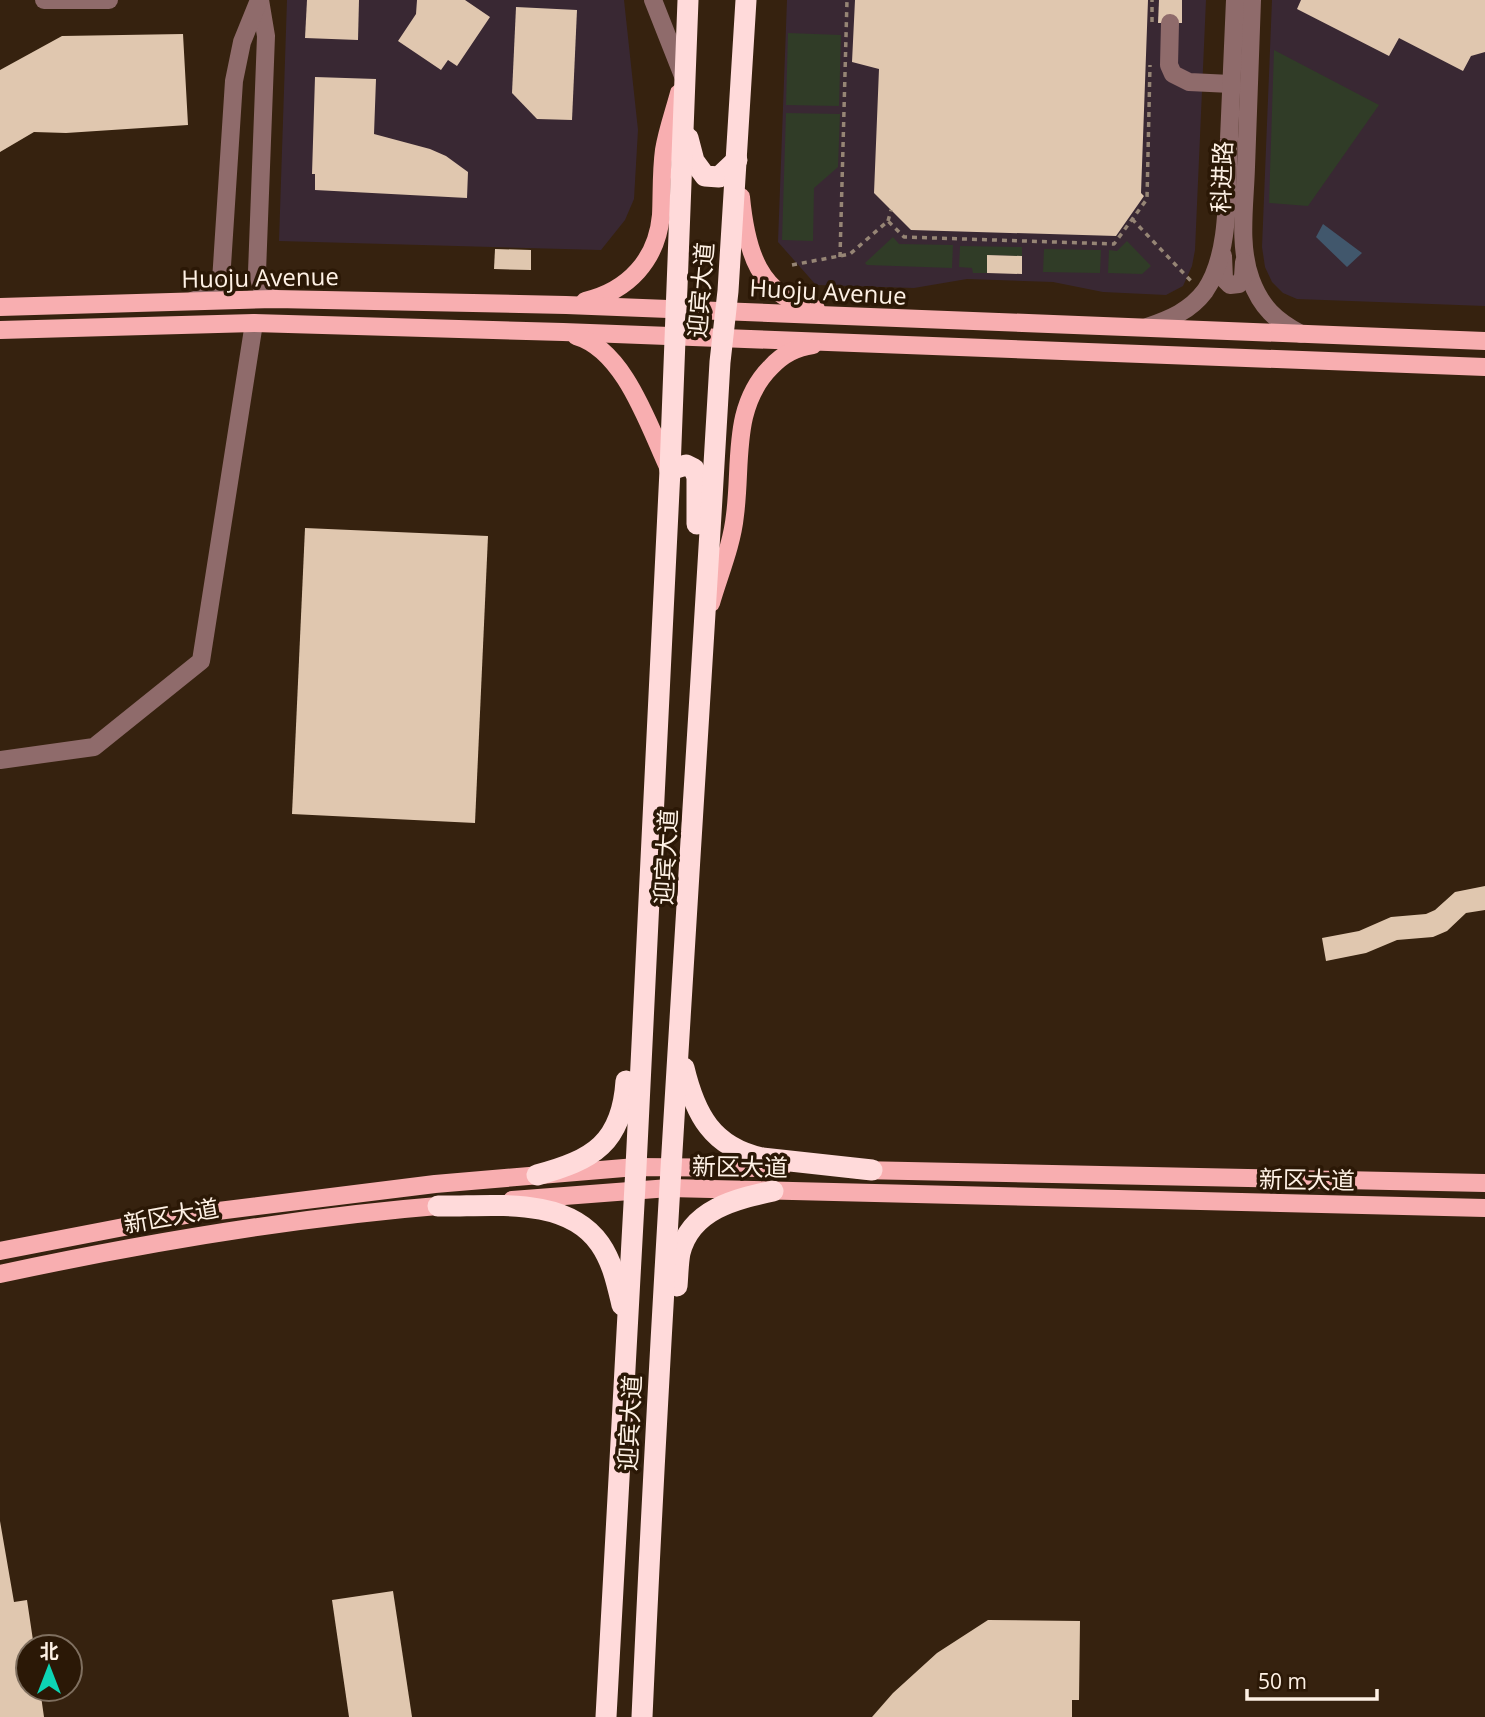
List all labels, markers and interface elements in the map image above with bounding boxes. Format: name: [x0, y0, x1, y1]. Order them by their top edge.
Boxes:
street label: 科进路: [1203, 140, 1239, 214]
street label: 迎宾大道: [679, 241, 721, 339]
street label: Huoju Avenue: [181, 259, 339, 295]
street label: Huoju Avenue: [749, 270, 907, 312]
street label: 迎宾大道: [646, 808, 684, 906]
street label: 新区大道: [692, 1149, 788, 1183]
street label: 新区大道: [1259, 1162, 1355, 1196]
street label: 新区大道: [121, 1190, 221, 1240]
street label: 迎宾大道: [610, 1374, 648, 1472]
north arrow: [14, 1633, 84, 1703]
text: 北: [39, 1638, 59, 1664]
scale bar: [1247, 1658, 1376, 1702]
text: 50 m: [1258, 1667, 1307, 1695]

